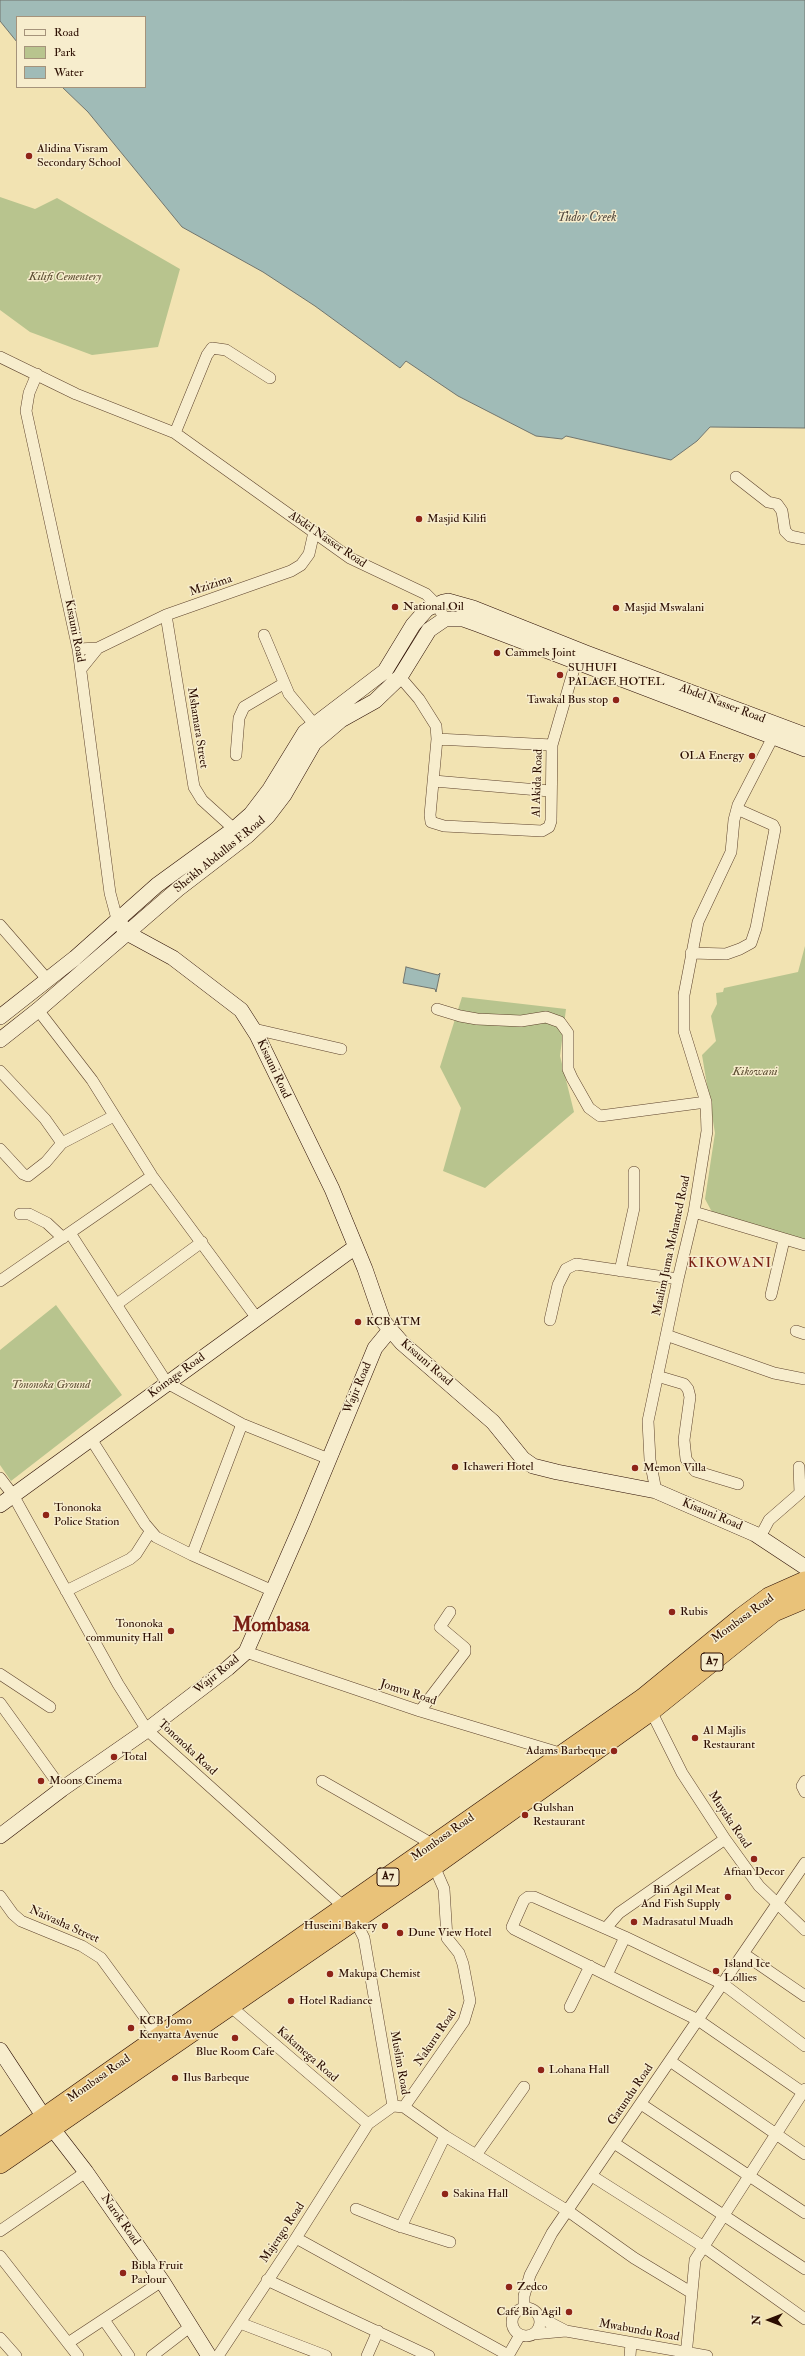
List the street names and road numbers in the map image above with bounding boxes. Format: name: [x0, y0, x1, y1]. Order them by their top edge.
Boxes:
street label: Abdel Nasser Road: [285, 509, 369, 571]
street label: Mzizima: [188, 572, 234, 600]
street label: Kisauni Road: [61, 598, 87, 664]
street label: Abdel Nasser Road: [677, 681, 767, 727]
street label: Mshamara Street: [183, 686, 211, 770]
street label: Al Akida Road: [530, 749, 546, 817]
street label: Sheikh Abdullas F.Road: [171, 814, 269, 896]
street label: Kisauni Road: [253, 1037, 293, 1101]
street label: Maalim Juma Mohamed Road: [650, 1174, 694, 1318]
street label: Kisauni Road: [397, 1337, 455, 1389]
street label: Koinage Road: [146, 1351, 208, 1401]
street label: Wajir Road: [341, 1360, 375, 1416]
street label: Kisauni Road: [680, 1496, 744, 1534]
street label: Mombasa Road: [709, 1591, 777, 1647]
street label: Wajir Road: [191, 1652, 243, 1698]
road number: A7: [701, 1653, 723, 1671]
street label: Jomvu Road: [378, 1677, 438, 1709]
street label: Tononoka Road: [155, 1717, 219, 1779]
street label: Muyaka Road: [705, 1789, 753, 1851]
street label: Mombasa Road: [409, 1811, 477, 1865]
road number: A7: [377, 1868, 399, 1886]
street label: Naivasha Street: [27, 1903, 101, 1947]
street label: Nakuru Road: [412, 2007, 460, 2069]
street label: Kakamega Road: [273, 2024, 341, 2086]
street label: Muslim Road: [386, 2030, 412, 2096]
street label: Mombasa Road: [65, 2052, 133, 2106]
street label: Gatundu Road: [605, 2062, 657, 2128]
street label: Narok Road: [97, 2192, 143, 2248]
street label: Majengo Road: [258, 2200, 308, 2266]
street label: Mwabundu Road: [598, 2317, 680, 2345]

